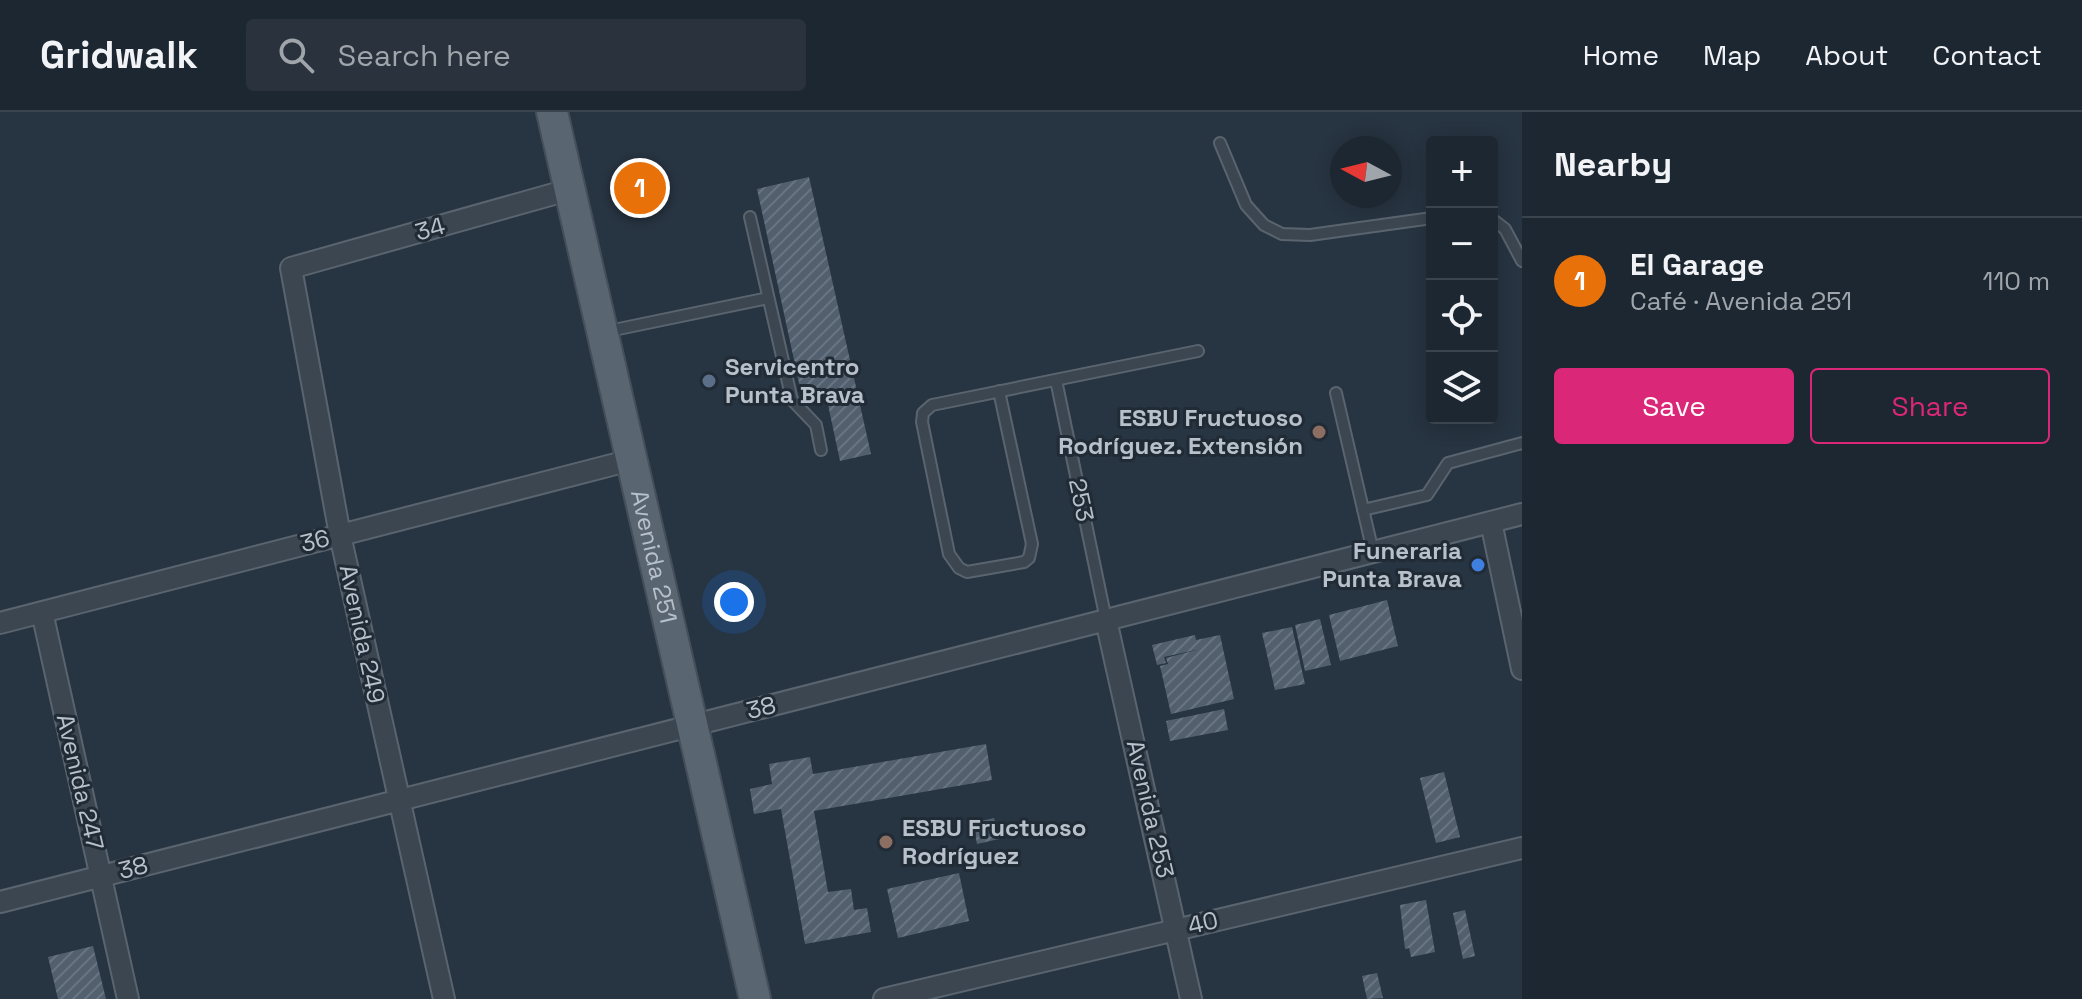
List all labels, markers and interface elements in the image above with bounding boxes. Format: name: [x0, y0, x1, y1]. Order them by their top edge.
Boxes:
search box: [246, 19, 806, 91]
text: Gridwalk: [40, 31, 198, 79]
icon: search: [274, 33, 318, 77]
text: Search here: [338, 36, 511, 75]
text: Home: [1583, 37, 1659, 73]
text: Map: [1703, 37, 1761, 73]
text: About: [1805, 37, 1888, 73]
text: Contact: [1932, 37, 2042, 73]
north arrow: [1330, 136, 1402, 208]
map controls: [1426, 136, 1498, 424]
button: +: [1426, 136, 1498, 208]
text: Nearby: [1554, 143, 1672, 186]
pin: 1: [614, 158, 666, 218]
button: −: [1426, 208, 1498, 280]
street label: 34: [411, 210, 448, 247]
text: El Garage: [1630, 245, 1764, 284]
text: 1: [1574, 264, 1586, 298]
text: 110 m: [1983, 264, 2050, 298]
button: locate: [1426, 280, 1498, 352]
text: Café · Avenida 251: [1630, 284, 1852, 318]
place label: Servicentro Punta Brava: [725, 351, 865, 410]
button: layers: [1426, 352, 1498, 424]
button: Save: [1554, 368, 1794, 444]
button: Share: [1810, 368, 2050, 444]
marker: Servicentro Punta Brava: [700, 372, 718, 390]
place label: ESBU Fructuoso Rodríguez. Extensión: [1058, 402, 1303, 461]
marker: ESBU Fructuoso Rodríguez. Extensión: [1310, 423, 1328, 441]
street label: 253: [1062, 475, 1101, 524]
street label: Avenida 251: [624, 487, 684, 626]
street label: 36: [297, 522, 333, 559]
place label: Funeraria Punta Brava: [1322, 535, 1462, 594]
marker: Funeraria Punta Brava: [1469, 556, 1487, 574]
street label: Avenida 249: [333, 562, 392, 706]
your location: [714, 582, 754, 622]
street label: 38: [743, 689, 779, 726]
street label: Avenida 247: [50, 711, 111, 853]
street label: Avenida 253: [1120, 737, 1181, 881]
place label: ESBU Fructuoso Rodríguez: [902, 812, 1086, 871]
marker: ESBU Fructuoso Rodríguez: [877, 833, 895, 851]
street label: 38: [115, 849, 151, 886]
street label: 40: [1185, 904, 1221, 941]

